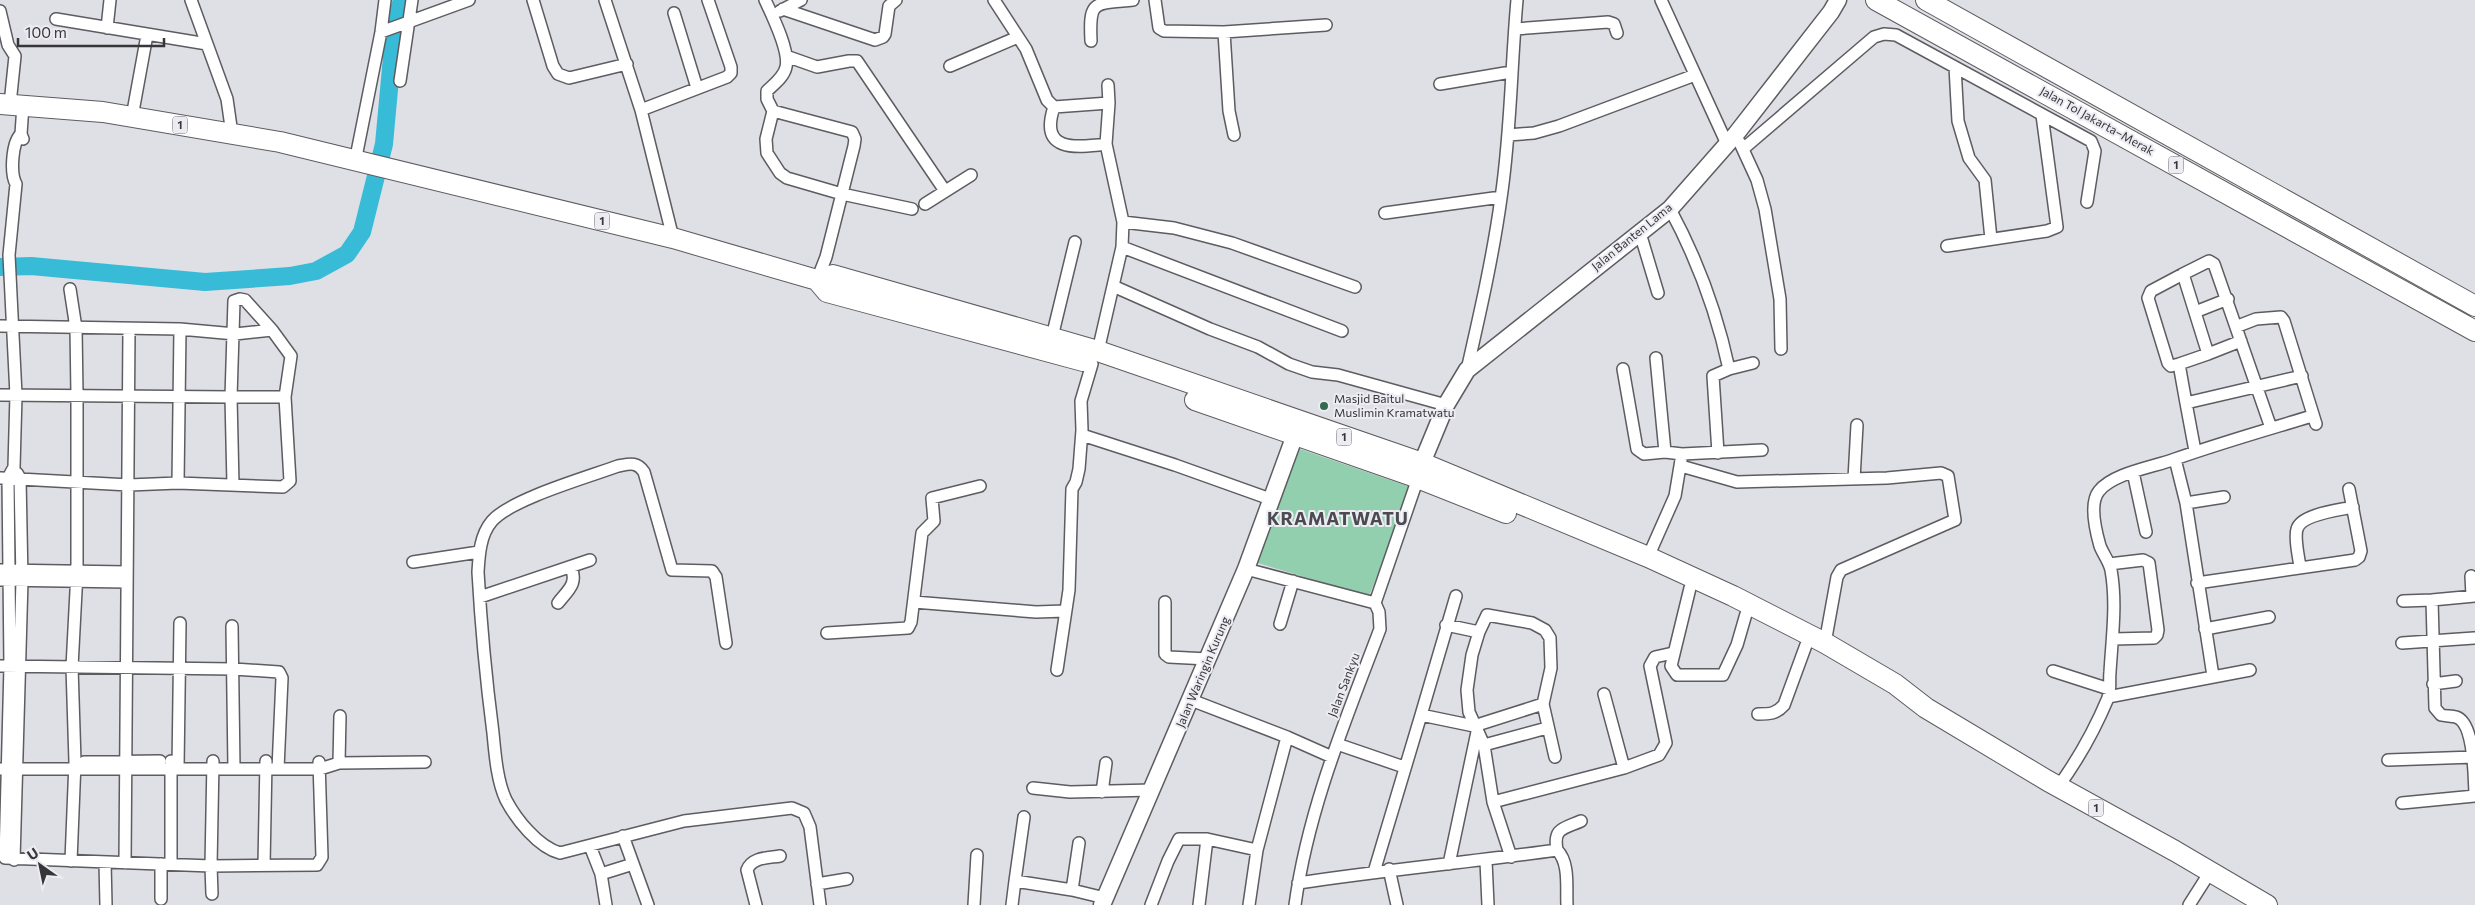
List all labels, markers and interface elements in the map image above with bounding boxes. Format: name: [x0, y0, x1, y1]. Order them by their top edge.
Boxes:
scale bar: [18, 15, 164, 47]
text: 100 m: [25, 23, 67, 41]
street label: Jalan Tol Jakarta–Merak: [2037, 83, 2157, 158]
road number: 1: [172, 116, 188, 134]
road number: 1: [2168, 156, 2184, 174]
street label: Jalan Banten Lama: [1588, 200, 1675, 274]
road number: 1: [594, 212, 610, 230]
place label: Masjid Baitul Muslimin Kramatwatu: [1334, 391, 1455, 419]
marker: Masjid Baitul Muslimin Kramatwatu: [1318, 400, 1330, 412]
road number: 1: [1336, 428, 1352, 446]
district label: KRAMATWATU: [1267, 507, 1409, 529]
street label: Jalan Waringin Kurung: [1172, 614, 1233, 730]
street label: Jalan Sankyu: [1324, 650, 1363, 719]
road number: 1: [2088, 800, 2104, 816]
north arrow: [15, 840, 65, 890]
text: U: [24, 844, 42, 864]

